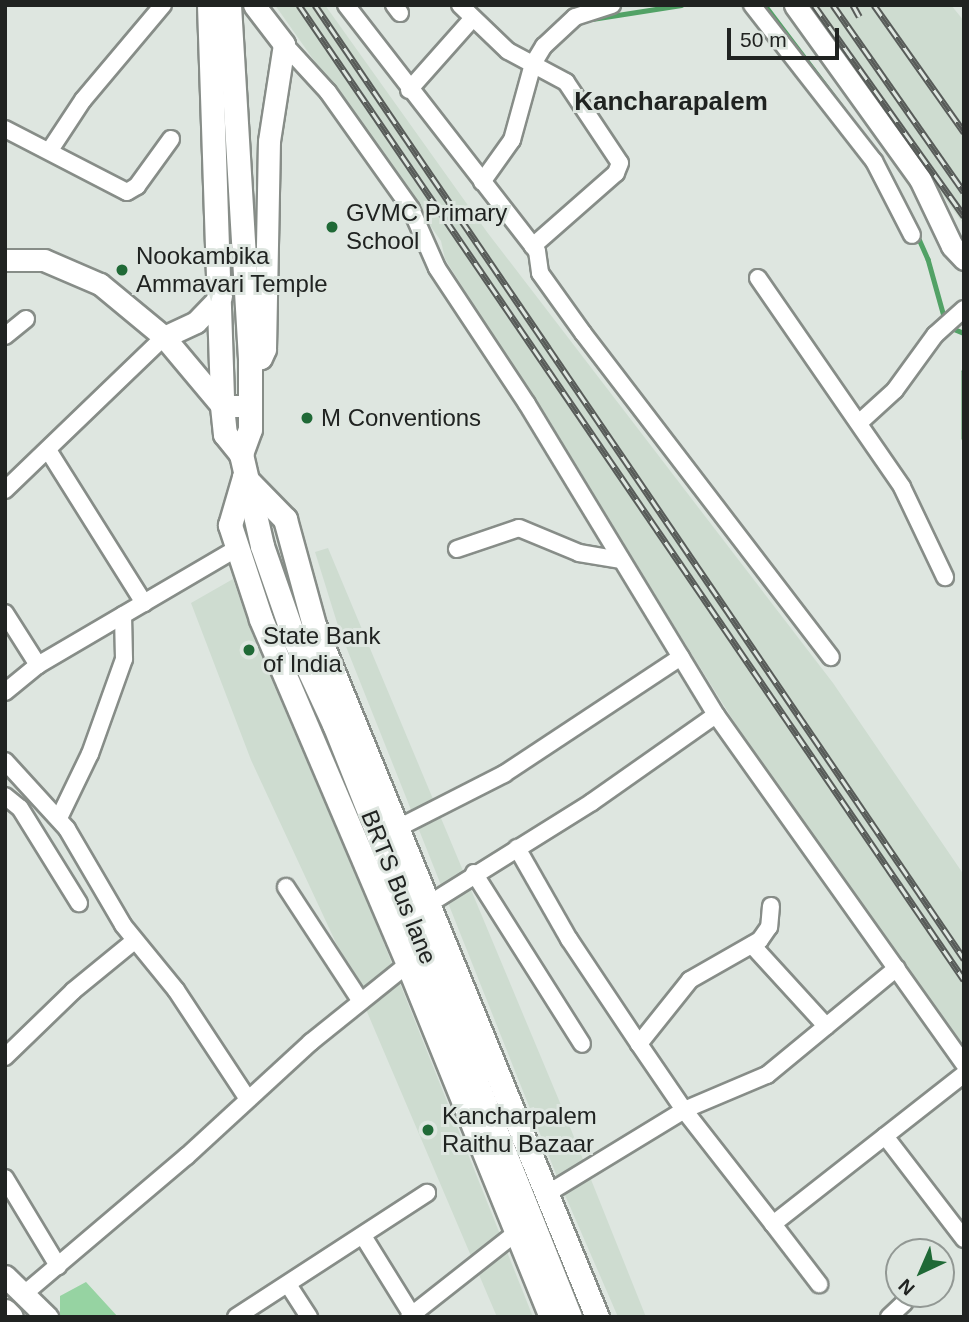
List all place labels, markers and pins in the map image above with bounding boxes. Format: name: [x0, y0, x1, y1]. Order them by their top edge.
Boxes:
place label: GVMC Primary School: [346, 199, 507, 255]
marker: GVMC Primary School: [324, 219, 340, 235]
place label: Nookambika Ammavari Temple: [136, 242, 328, 298]
marker: Nookambika Ammavari Temple: [114, 262, 130, 278]
place label: M Conventions: [321, 404, 481, 432]
marker: M Conventions: [299, 410, 315, 426]
place label: State Bank of India: [263, 622, 380, 678]
marker: State Bank of India: [241, 642, 257, 658]
place label: Kancharpalem Raithu Bazaar: [442, 1102, 597, 1158]
marker: Kancharpalem Raithu Bazaar: [420, 1122, 436, 1138]

